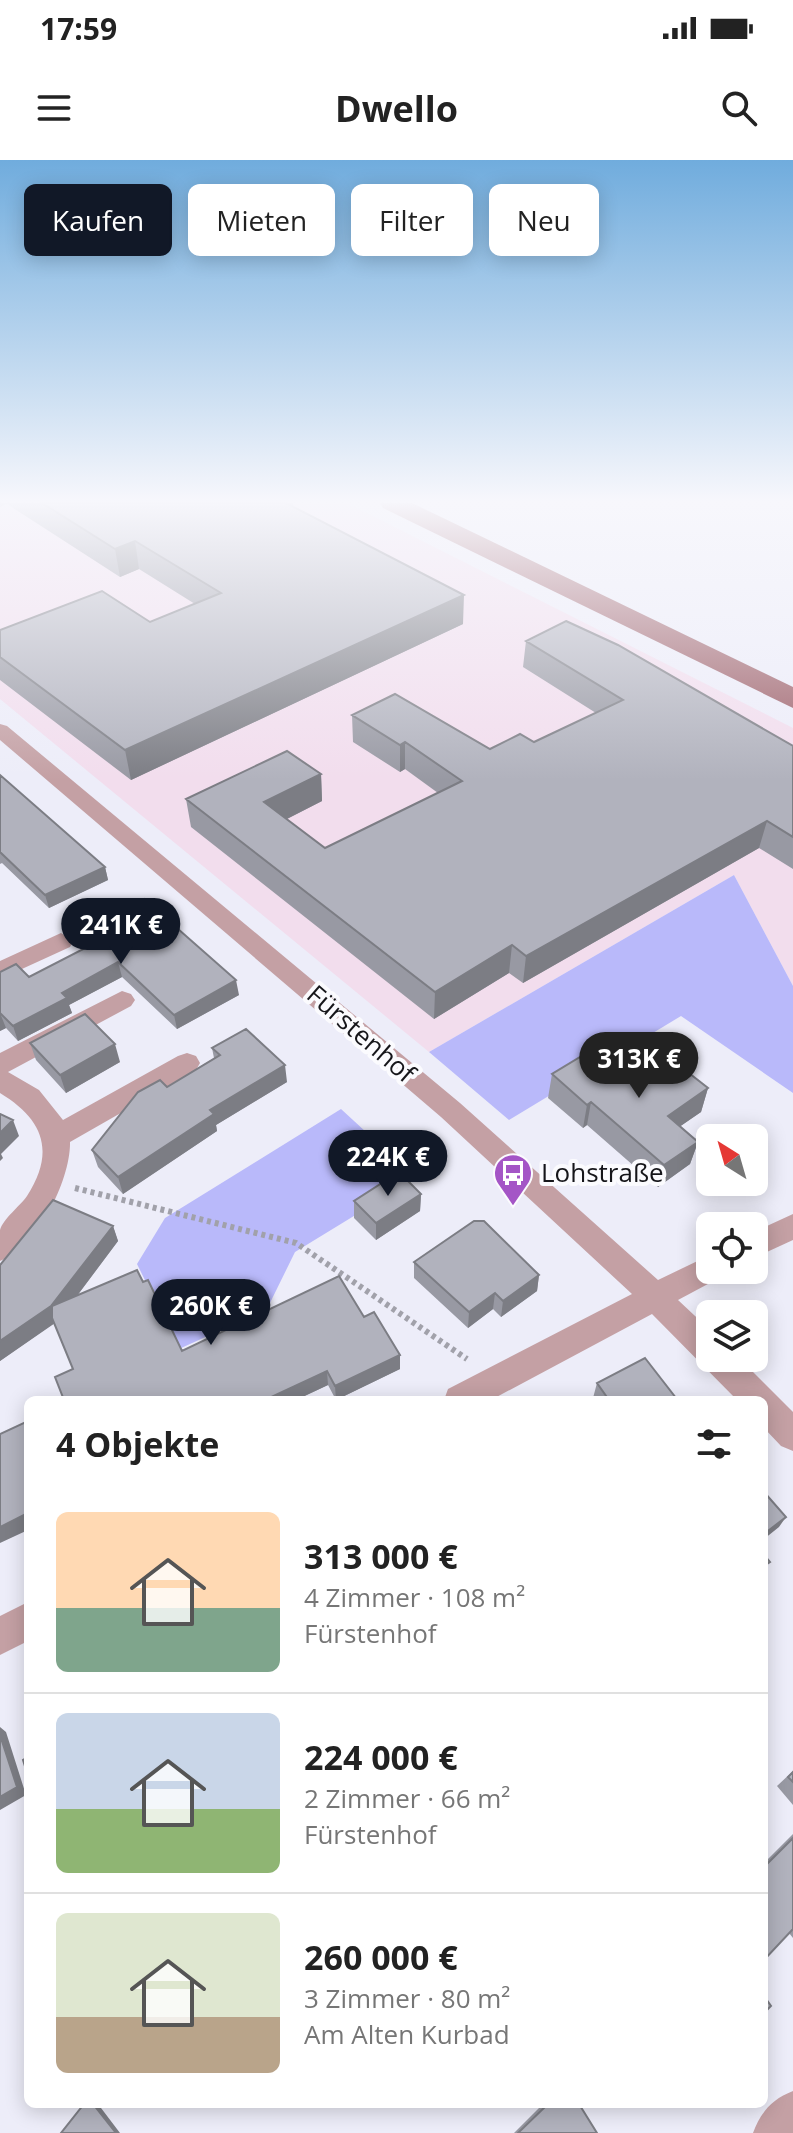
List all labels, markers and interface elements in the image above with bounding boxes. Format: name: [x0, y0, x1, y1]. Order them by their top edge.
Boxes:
text: 17:59: [40, 8, 117, 49]
text: Dwello: [335, 84, 458, 133]
icon: menu: [32, 86, 76, 130]
icon: search: [717, 86, 761, 130]
chip: Kaufen: [24, 184, 172, 256]
chip: Mieten: [188, 184, 335, 256]
chip: Filter: [351, 184, 473, 256]
chip: Neu: [489, 184, 599, 256]
pin: 241K €: [56, 898, 186, 966]
text: 241K €: [79, 906, 163, 942]
street label: Fürstenhof: [300, 976, 424, 1091]
pin: 313K €: [574, 1032, 704, 1100]
text: 313K €: [597, 1040, 681, 1076]
north arrow: [696, 1124, 768, 1196]
map controls: [696, 1124, 768, 1372]
pin: 224K €: [323, 1130, 453, 1198]
text: 224K €: [346, 1138, 430, 1174]
bus stop icon: Lohstraße: [492, 1152, 534, 1207]
place label: Lohstraße: [541, 1154, 664, 1190]
button: locate: [696, 1212, 768, 1284]
pin: 260K €: [146, 1279, 276, 1347]
text: 260K €: [169, 1287, 253, 1323]
button: layers: [696, 1300, 768, 1372]
text: 4 Objekte: [56, 1421, 219, 1467]
icon: filters: [692, 1422, 736, 1466]
text: 313 000 €: [304, 1533, 458, 1579]
icon: home: [120, 1544, 216, 1640]
text: 4 Zimmer · 108 m²: [304, 1579, 525, 1615]
text: Fürstenhof: [304, 1615, 437, 1651]
text: 224 000 €: [304, 1734, 458, 1780]
icon: home: [120, 1745, 216, 1841]
text: 2 Zimmer · 66 m²: [304, 1780, 510, 1816]
text: Fürstenhof: [304, 1816, 437, 1852]
text: 260 000 €: [304, 1934, 458, 1980]
icon: home: [120, 1945, 216, 2041]
text: 3 Zimmer · 80 m²: [304, 1980, 510, 2016]
text: Am Alten Kurbad: [304, 2016, 510, 2052]

